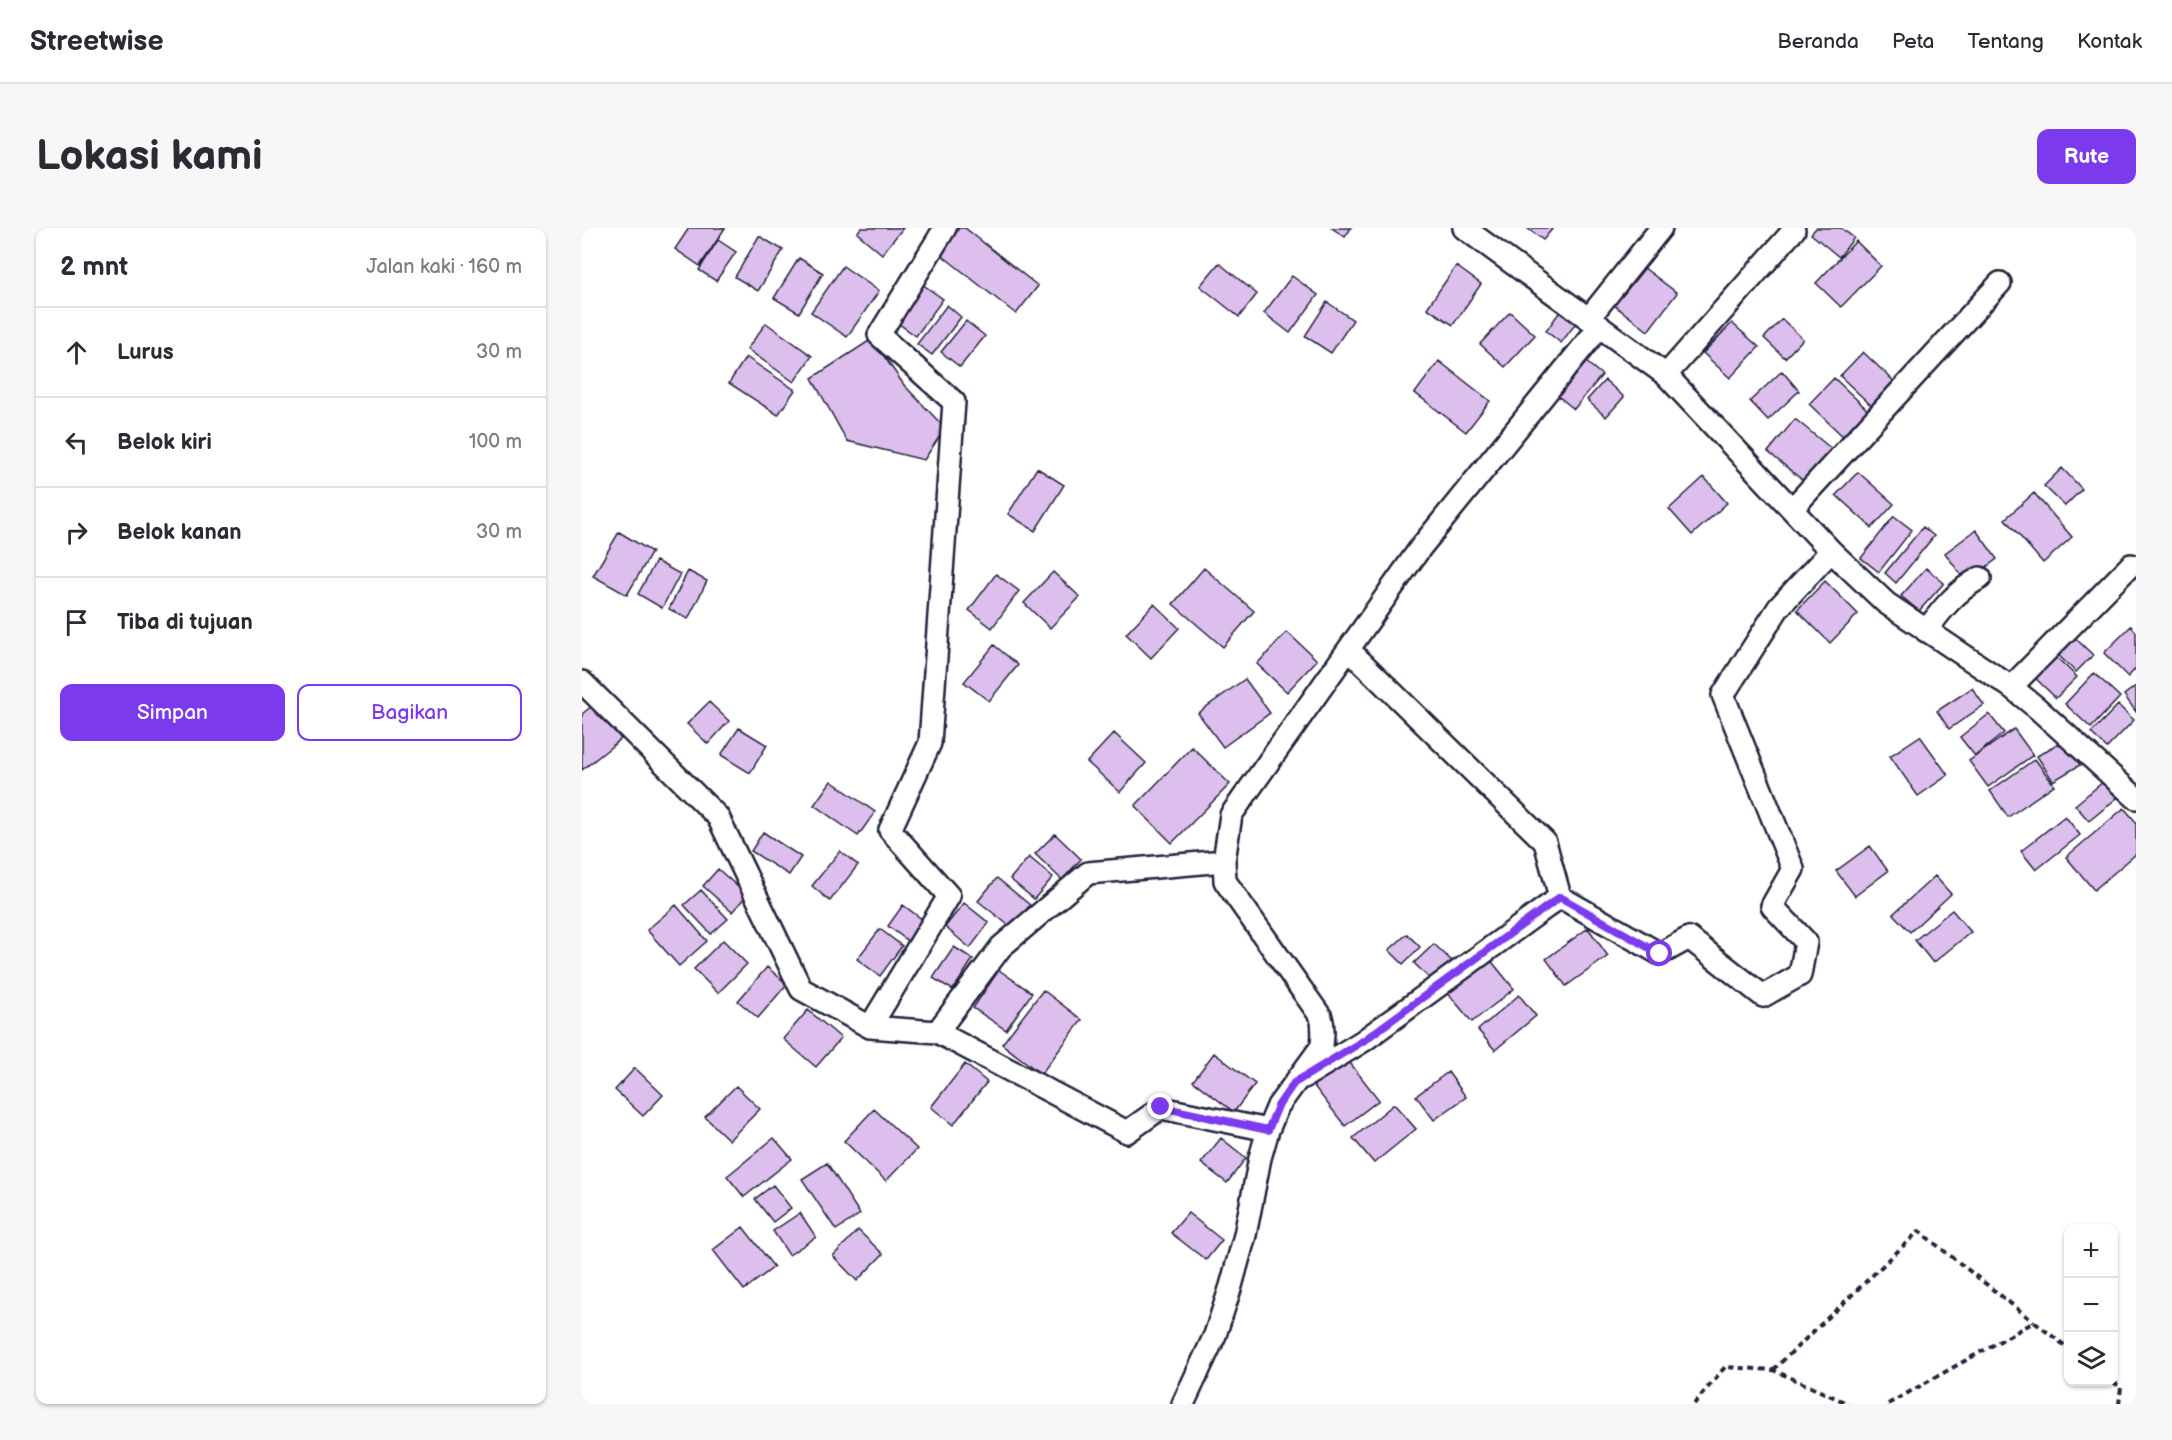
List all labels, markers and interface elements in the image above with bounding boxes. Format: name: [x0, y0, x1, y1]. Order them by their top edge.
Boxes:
text: Streetwise: [30, 25, 163, 58]
text: Beranda: [1777, 29, 1859, 54]
text: Peta: [1892, 29, 1935, 54]
text: Tentang: [1968, 29, 2044, 54]
text: Kontak: [2077, 29, 2142, 54]
button: Rute: [2037, 129, 2136, 184]
text: Lokasi kami: [36, 131, 262, 182]
text: 2 mnt: [60, 252, 128, 283]
text: Jalan kaki · 160 m: [366, 255, 522, 279]
icon: ahead: [60, 336, 93, 369]
text: Lurus: [117, 339, 173, 366]
text: 30 m: [476, 340, 522, 364]
icon: left: [60, 426, 93, 459]
text: Belok kiri: [117, 429, 212, 456]
text: 100 m: [469, 430, 522, 454]
icon: right: [60, 516, 93, 549]
text: Belok kanan: [117, 519, 242, 546]
text: 30 m: [476, 520, 522, 544]
icon: arrive: [60, 606, 93, 639]
text: Tiba di tujuan: [117, 609, 253, 636]
button: Simpan: [60, 684, 285, 741]
button: Bagikan: [297, 684, 522, 741]
route start: [1646, 940, 1672, 966]
route end: [1147, 1093, 1173, 1119]
map controls: [2064, 1224, 2118, 1386]
button: +: [2064, 1224, 2118, 1278]
button: −: [2064, 1278, 2118, 1332]
button: layers: [2064, 1332, 2118, 1386]

